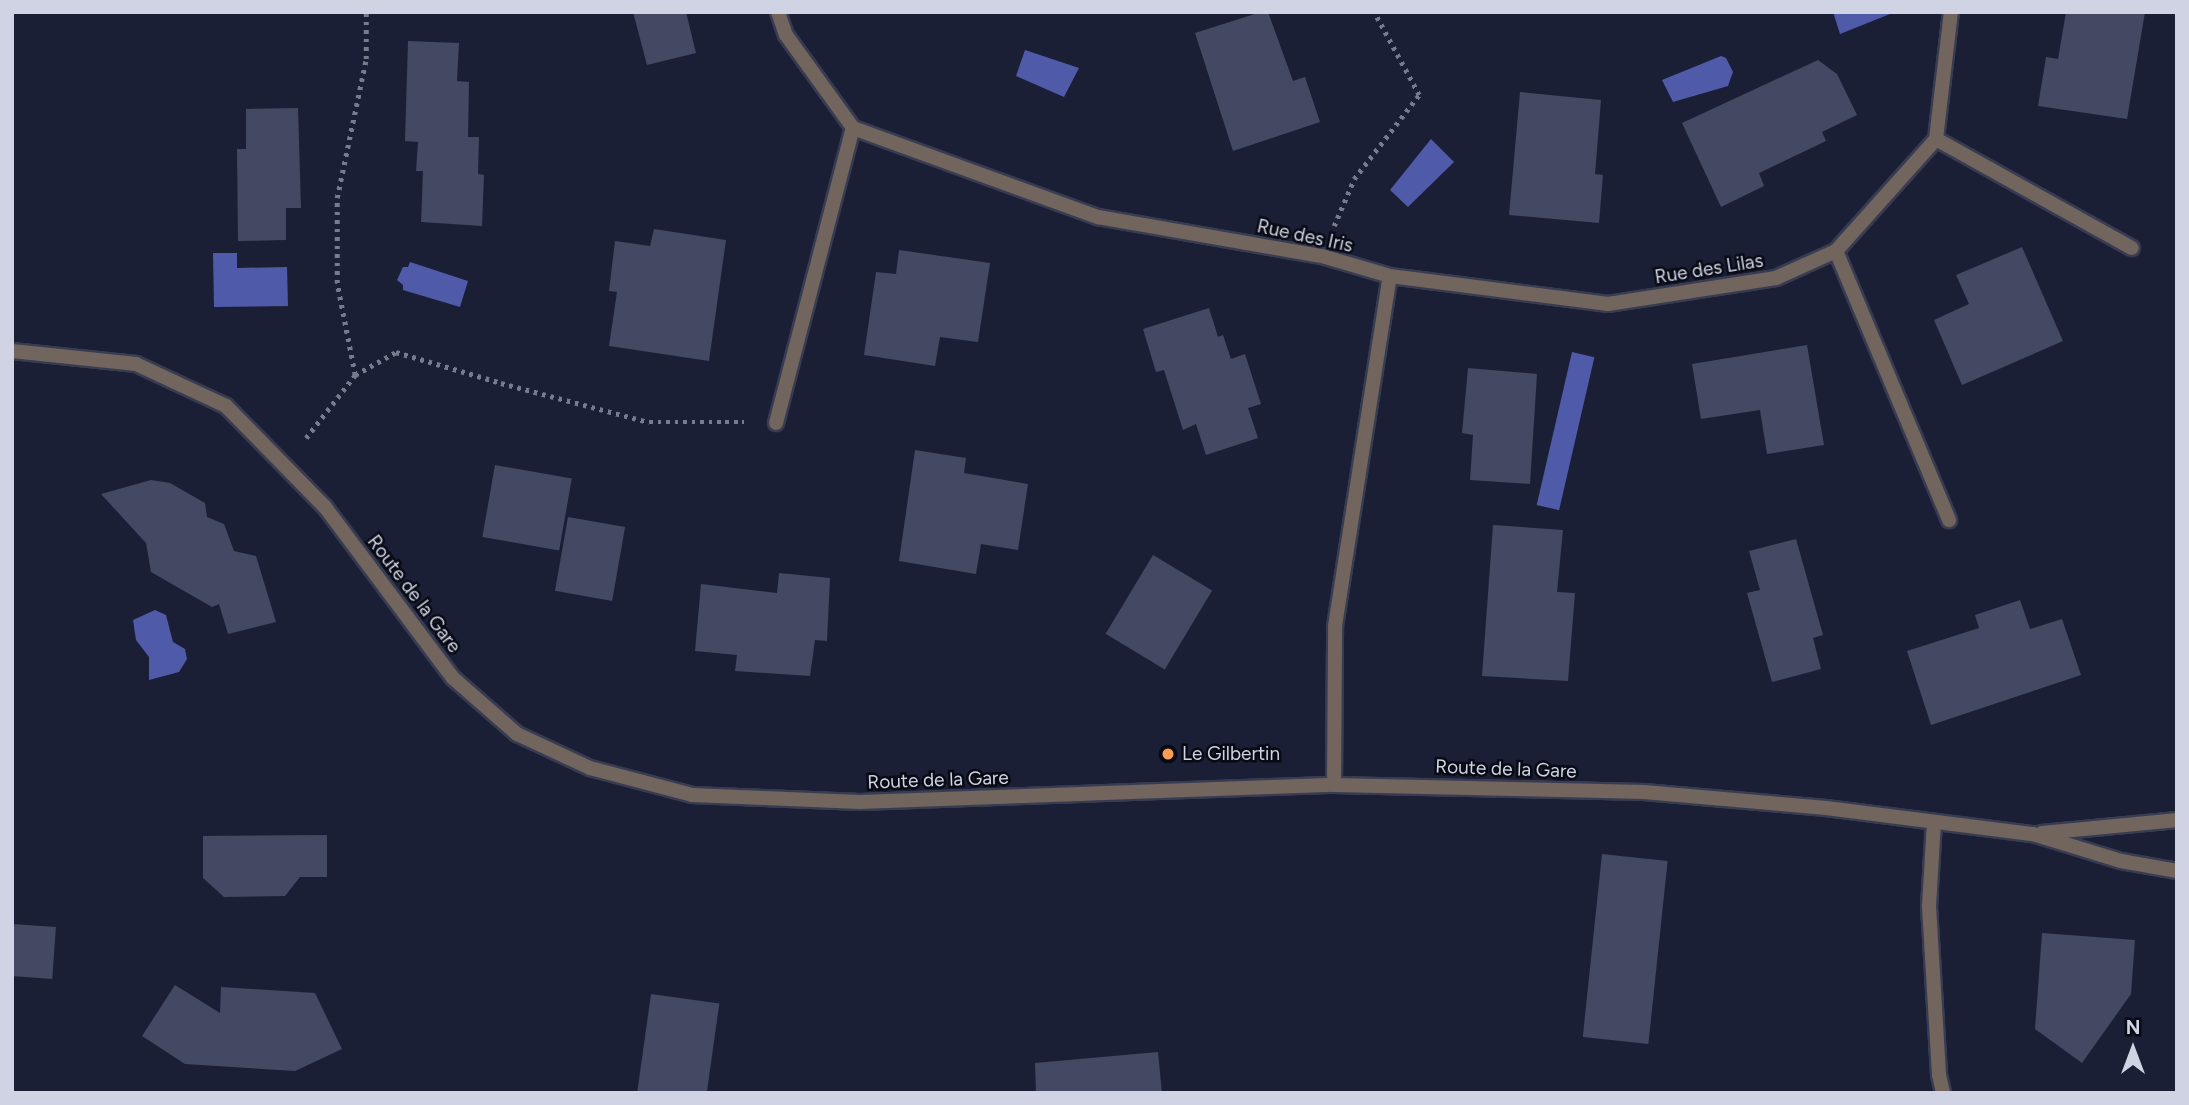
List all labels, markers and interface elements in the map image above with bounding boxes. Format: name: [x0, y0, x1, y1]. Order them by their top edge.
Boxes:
street label: Rue des Iris: [1255, 215, 1355, 257]
street label: Rue des Lilas: [1653, 249, 1765, 289]
street label: Route de la Gare: [362, 531, 466, 657]
place label: Le Gilbertin: [1182, 743, 1280, 765]
marker: Le Gilbertin: [1160, 746, 1176, 762]
street label: Route de la Gare: [1435, 755, 1577, 783]
street label: Route de la Gare: [867, 766, 1009, 794]
north arrow: [2098, 1014, 2168, 1084]
text: N: [2126, 1016, 2140, 1039]

